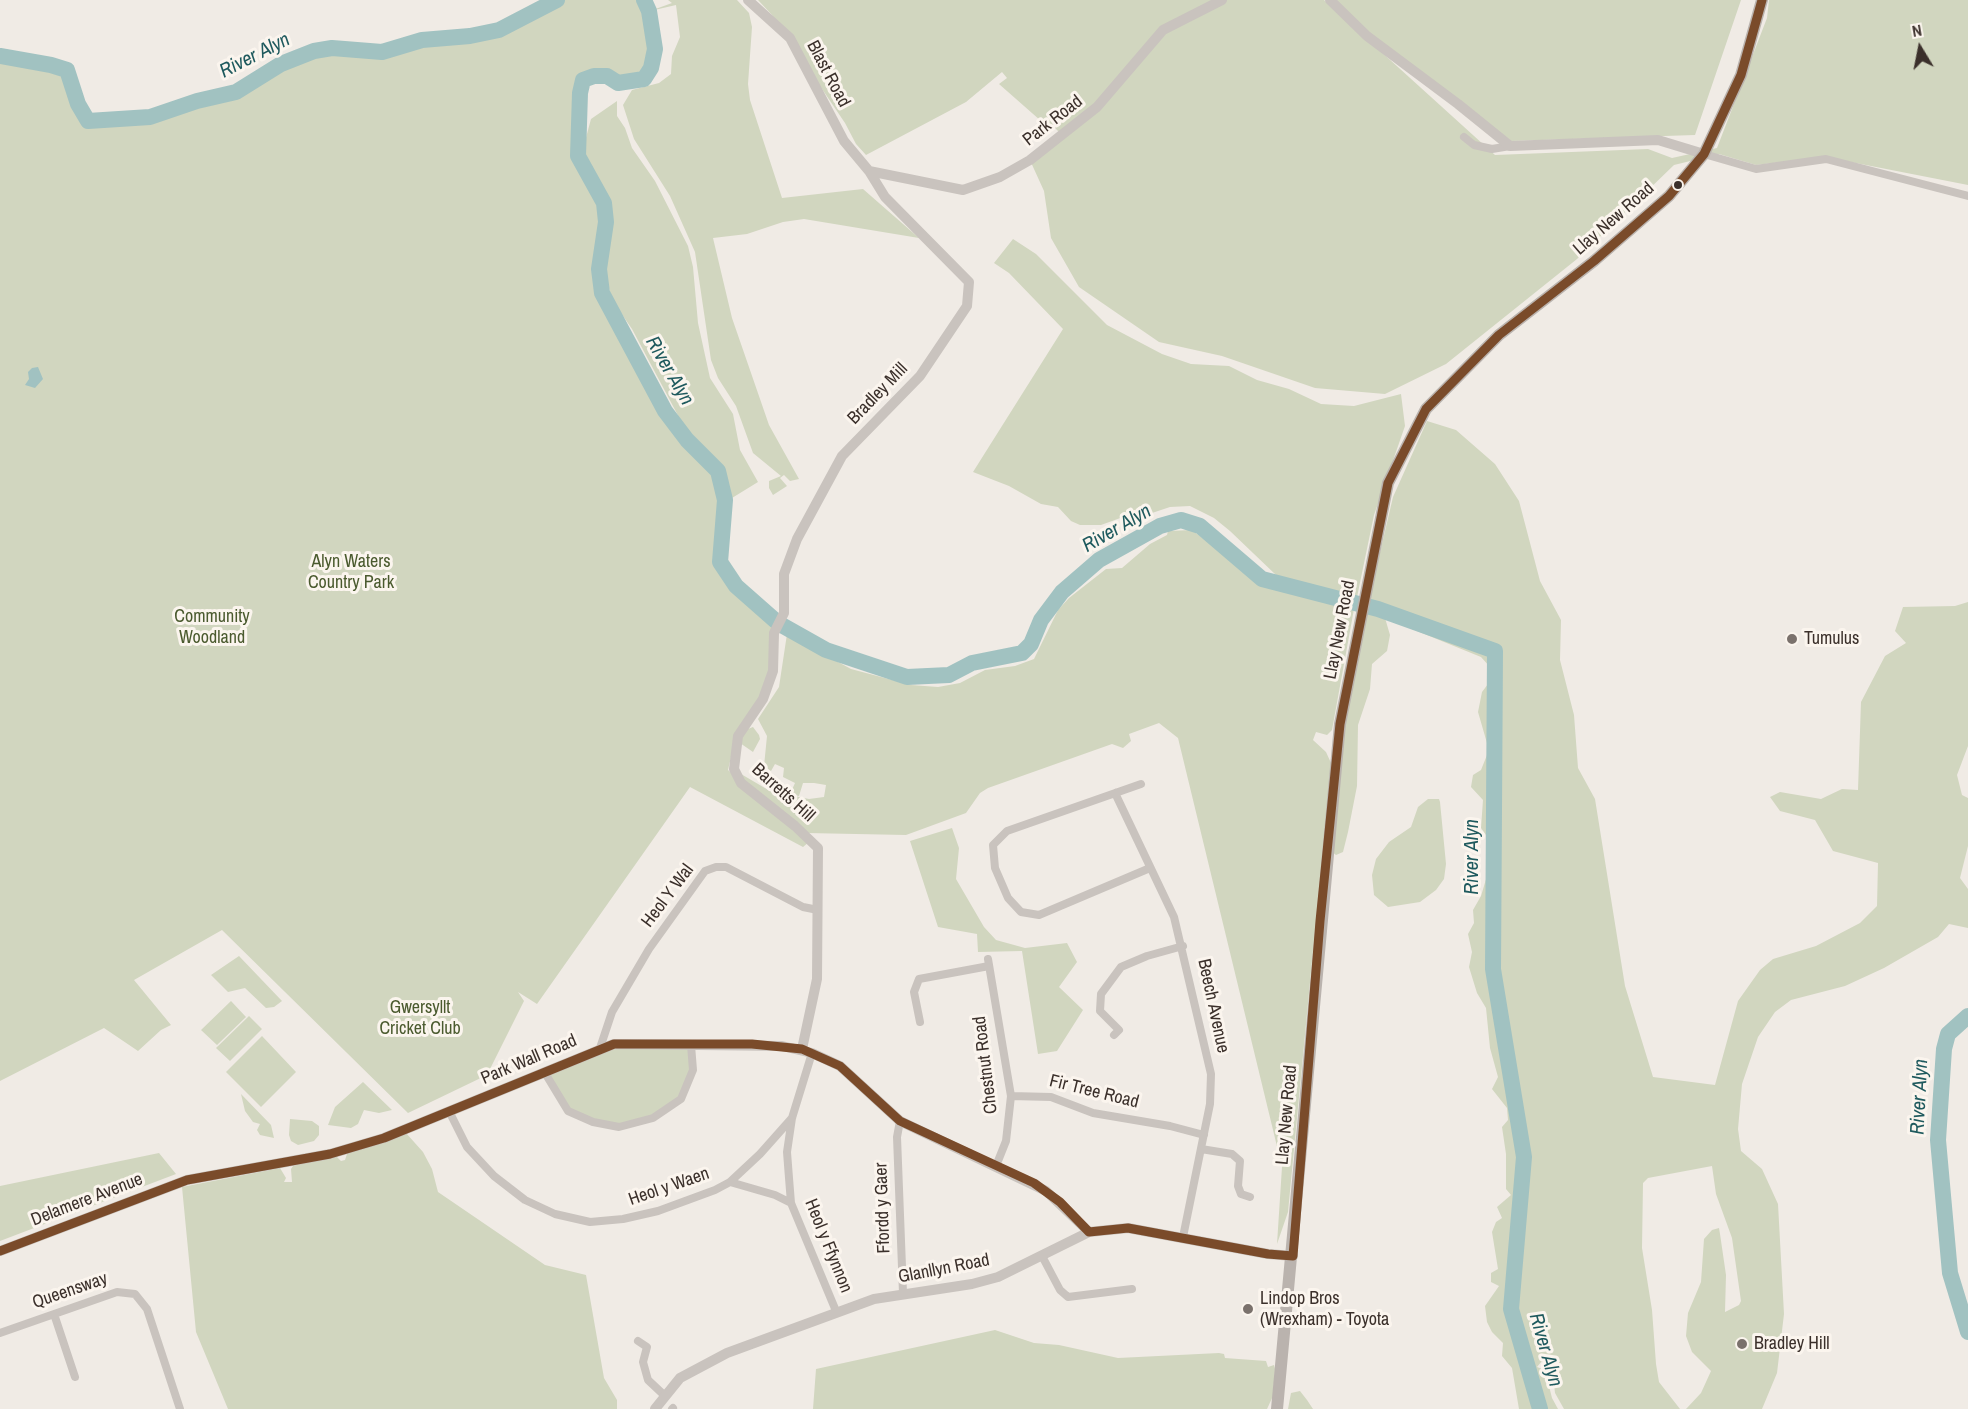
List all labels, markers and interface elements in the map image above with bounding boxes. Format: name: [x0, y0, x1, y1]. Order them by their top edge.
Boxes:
north arrow: [1890, 18, 1950, 78]
text: N: [1910, 19, 1923, 42]
water label: River Alyn: [216, 28, 294, 84]
street label: Blast Road: [802, 37, 854, 111]
street label: Park Road: [1019, 91, 1087, 151]
street label: Llay New Road: [1569, 178, 1659, 260]
unlabelled marker: [1672, 179, 1684, 191]
water label: River Alyn: [640, 332, 698, 410]
street label: Bradley Mill: [843, 359, 913, 429]
water label: River Alyn: [1078, 500, 1156, 558]
park label: Alyn Waters Country Park: [308, 551, 394, 594]
street label: Llay New Road: [1320, 579, 1360, 681]
park label: Community Woodland: [174, 606, 250, 648]
place label: Tumulus: [1804, 628, 1859, 650]
marker: Tumulus: [1785, 632, 1799, 646]
street label: Barretts Hill: [747, 759, 819, 827]
water label: River Alyn: [1461, 819, 1485, 895]
street label: Heol Y Wal: [637, 860, 699, 932]
street label: Beech Avenue: [1192, 957, 1234, 1055]
park label: Gwersyllt Cricket Club: [379, 997, 461, 1040]
street label: Chestnut Road: [969, 1015, 1003, 1115]
street label: Park Wall Road: [478, 1030, 580, 1090]
water label: River Alyn: [1906, 1059, 1934, 1135]
street label: Llay New Road: [1272, 1064, 1302, 1166]
street label: Fir Tree Road: [1047, 1070, 1141, 1114]
street label: Ffordd y Gaer: [871, 1162, 895, 1254]
street label: Heol y Waen: [626, 1163, 712, 1211]
street label: Delamere Avenue: [28, 1169, 146, 1231]
street label: Heol y Ffynnon: [799, 1196, 857, 1296]
street label: Glanllyn Road: [896, 1250, 992, 1288]
street label: Queensway: [30, 1268, 110, 1314]
place label: Lindop Bros (Wrexham) - Toyota: [1260, 1288, 1389, 1330]
marker: Lindop Bros (Wrexham) - Toyota: [1241, 1302, 1255, 1316]
water label: River Alyn: [1523, 1310, 1567, 1390]
place label: Bradley Hill: [1754, 1333, 1829, 1355]
marker: Bradley Hill: [1735, 1337, 1749, 1351]

